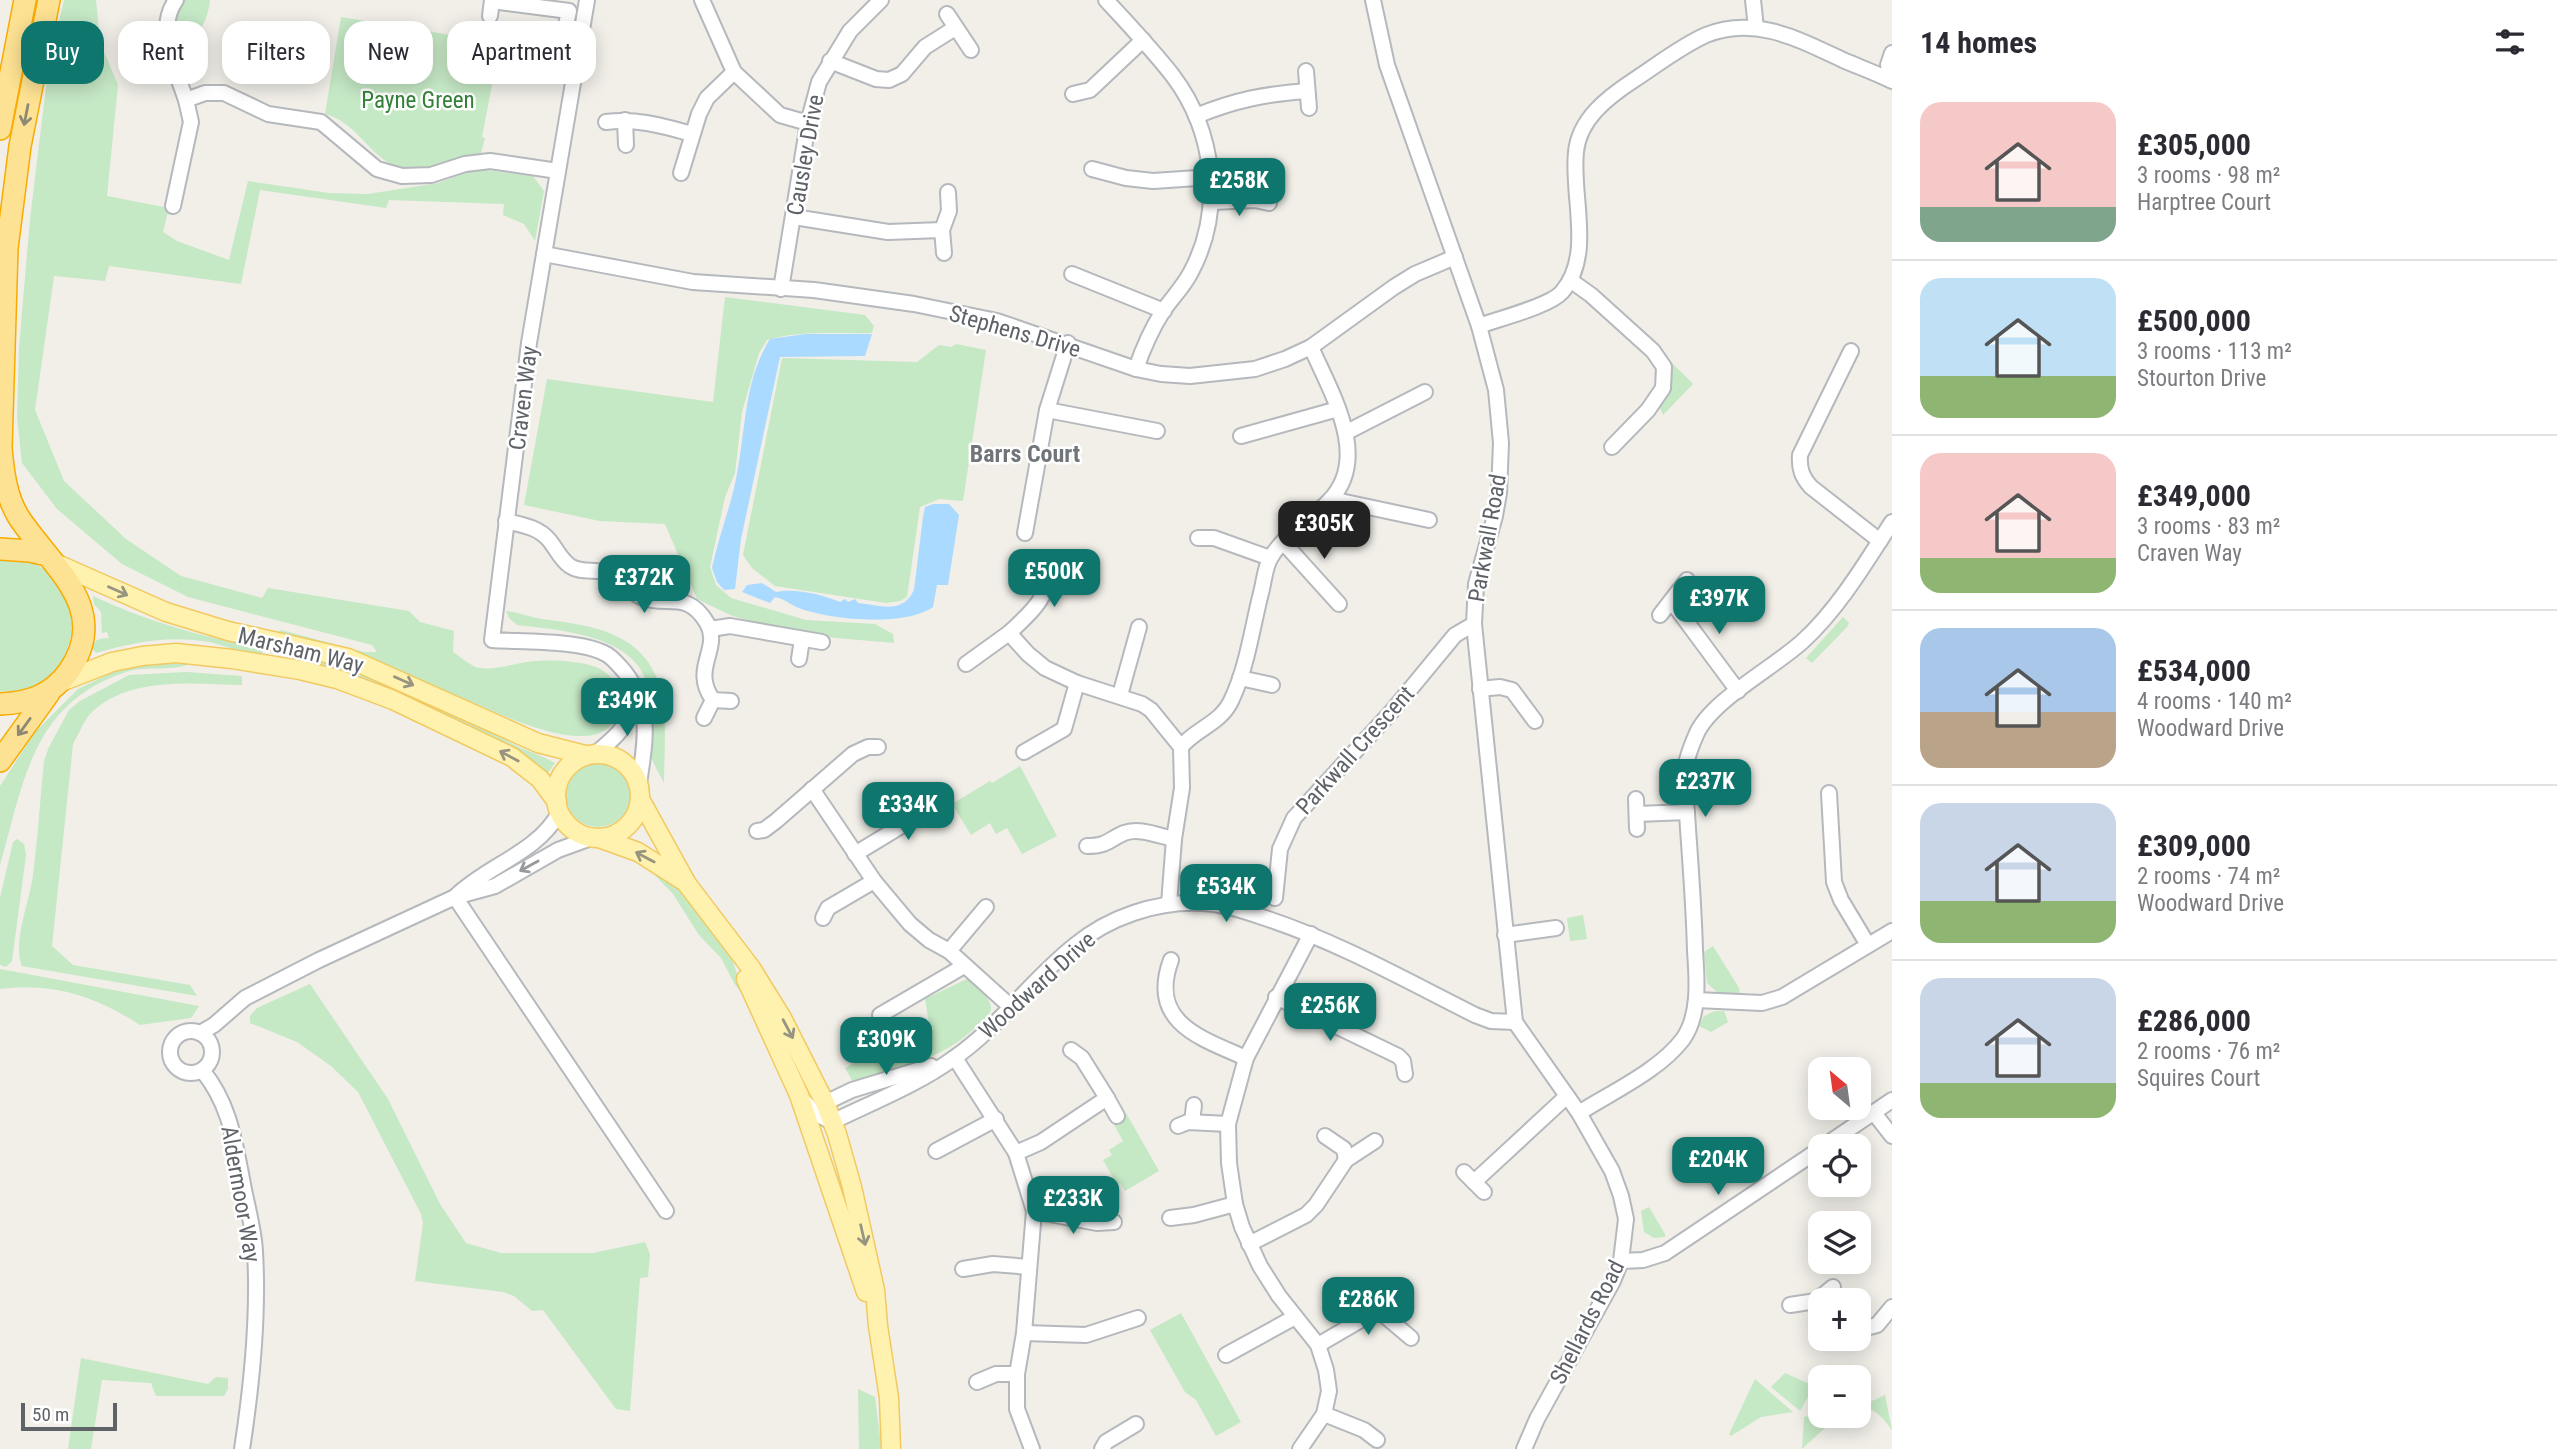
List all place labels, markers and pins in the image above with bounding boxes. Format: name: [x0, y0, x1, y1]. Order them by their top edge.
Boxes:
pin: £258K: [1190, 158, 1288, 218]
pin: £305K: [1275, 502, 1373, 561]
pin: £500K: [1005, 550, 1103, 609]
pin: £372K: [595, 556, 693, 615]
pin: £397K: [1670, 576, 1768, 636]
pin: £349K: [578, 678, 676, 738]
pin: £237K: [1656, 760, 1754, 819]
pin: £334K: [859, 782, 957, 842]
pin: £534K: [1177, 864, 1275, 924]
pin: £256K: [1281, 984, 1379, 1043]
pin: £309K: [837, 1018, 935, 1077]
pin: £204K: [1669, 1138, 1767, 1197]
pin: £233K: [1024, 1176, 1122, 1236]
pin: £286K: [1319, 1278, 1417, 1337]

